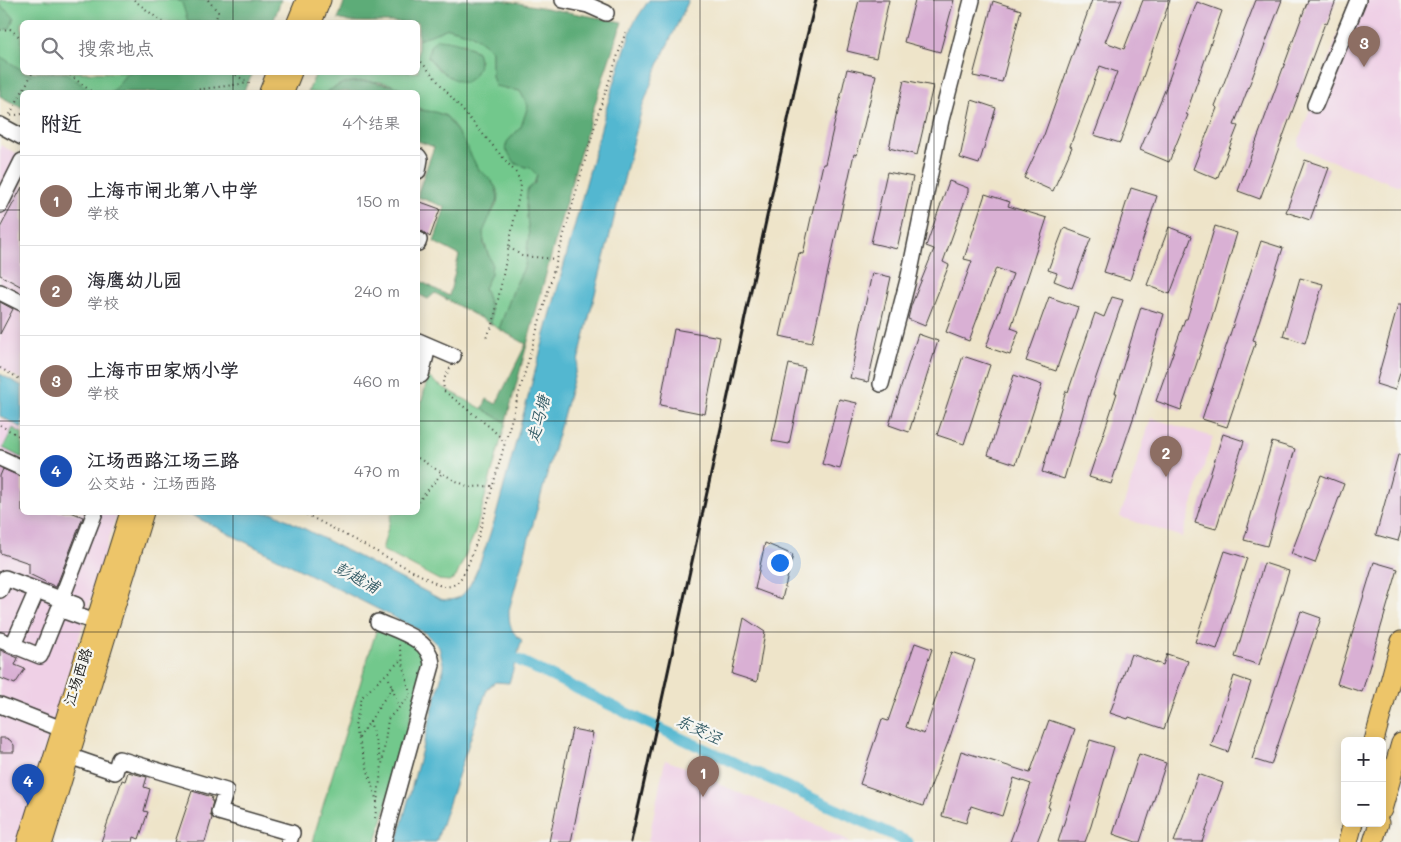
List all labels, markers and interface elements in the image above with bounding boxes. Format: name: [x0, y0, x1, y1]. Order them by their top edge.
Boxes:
search box: [20, 20, 420, 75]
pin: 3: [1348, 26, 1380, 67]
icon: search: [38, 34, 66, 62]
text: 搜索地点: [78, 35, 154, 60]
text: 附近: [40, 109, 82, 136]
text: 4个结果: [343, 112, 400, 133]
text: 上海市闸北第八中学: [87, 177, 258, 202]
text: 1: [52, 190, 60, 211]
text: 150 m: [356, 190, 400, 211]
text: 学校: [87, 202, 119, 223]
text: 海鹰幼儿园: [87, 267, 182, 292]
text: 2: [52, 280, 60, 301]
text: 240 m: [354, 280, 400, 301]
text: 学校: [87, 292, 119, 313]
text: 上海市田家炳小学: [87, 357, 239, 382]
text: 3: [51, 370, 61, 391]
text: 460 m: [353, 370, 400, 391]
text: 学校: [87, 382, 119, 403]
water label: 走马塘: [521, 391, 554, 445]
pin: 2: [1150, 436, 1182, 477]
text: 江场西路江场三路: [87, 447, 239, 472]
text: 4: [51, 460, 61, 481]
text: 470 m: [354, 460, 400, 481]
text: 公交站 · 江场西路: [87, 472, 216, 493]
your location: [767, 550, 793, 576]
water label: 彭越浦: [331, 556, 385, 598]
street label: 江场西路: [58, 645, 96, 708]
water label: 东茭泾: [673, 709, 726, 749]
map controls: [1341, 737, 1386, 827]
button: +: [1341, 737, 1386, 782]
pin: 1: [687, 756, 719, 797]
pin: 4: [12, 764, 44, 805]
button: −: [1341, 782, 1386, 827]

